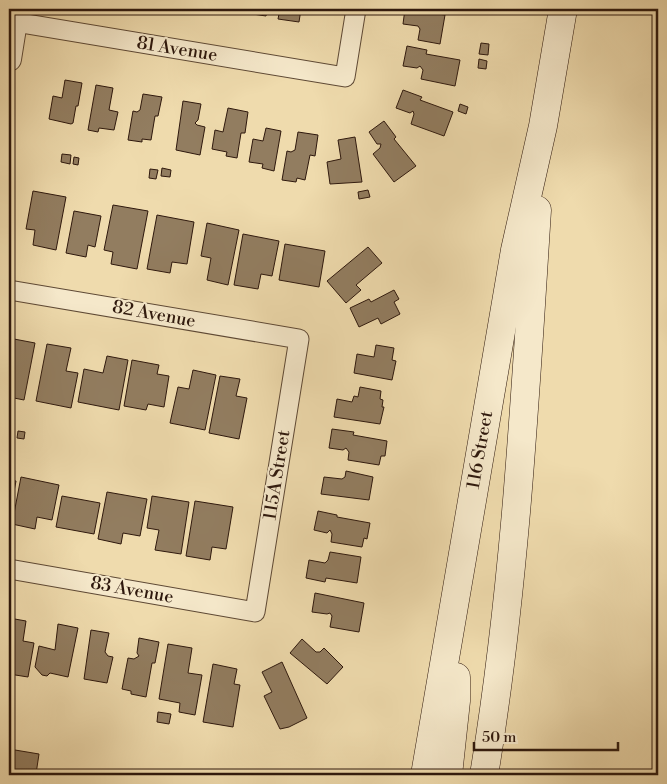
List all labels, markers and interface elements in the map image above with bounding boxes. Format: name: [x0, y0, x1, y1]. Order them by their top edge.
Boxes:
street label: 81 Avenue: [135, 31, 219, 67]
street label: 82 Avenue: [110, 295, 198, 333]
street label: 116 Street: [462, 409, 498, 491]
street label: 115A Street: [259, 428, 296, 522]
street label: 83 Avenue: [89, 571, 175, 609]
scale bar: [474, 719, 618, 751]
text: 50 m: [482, 728, 516, 747]

